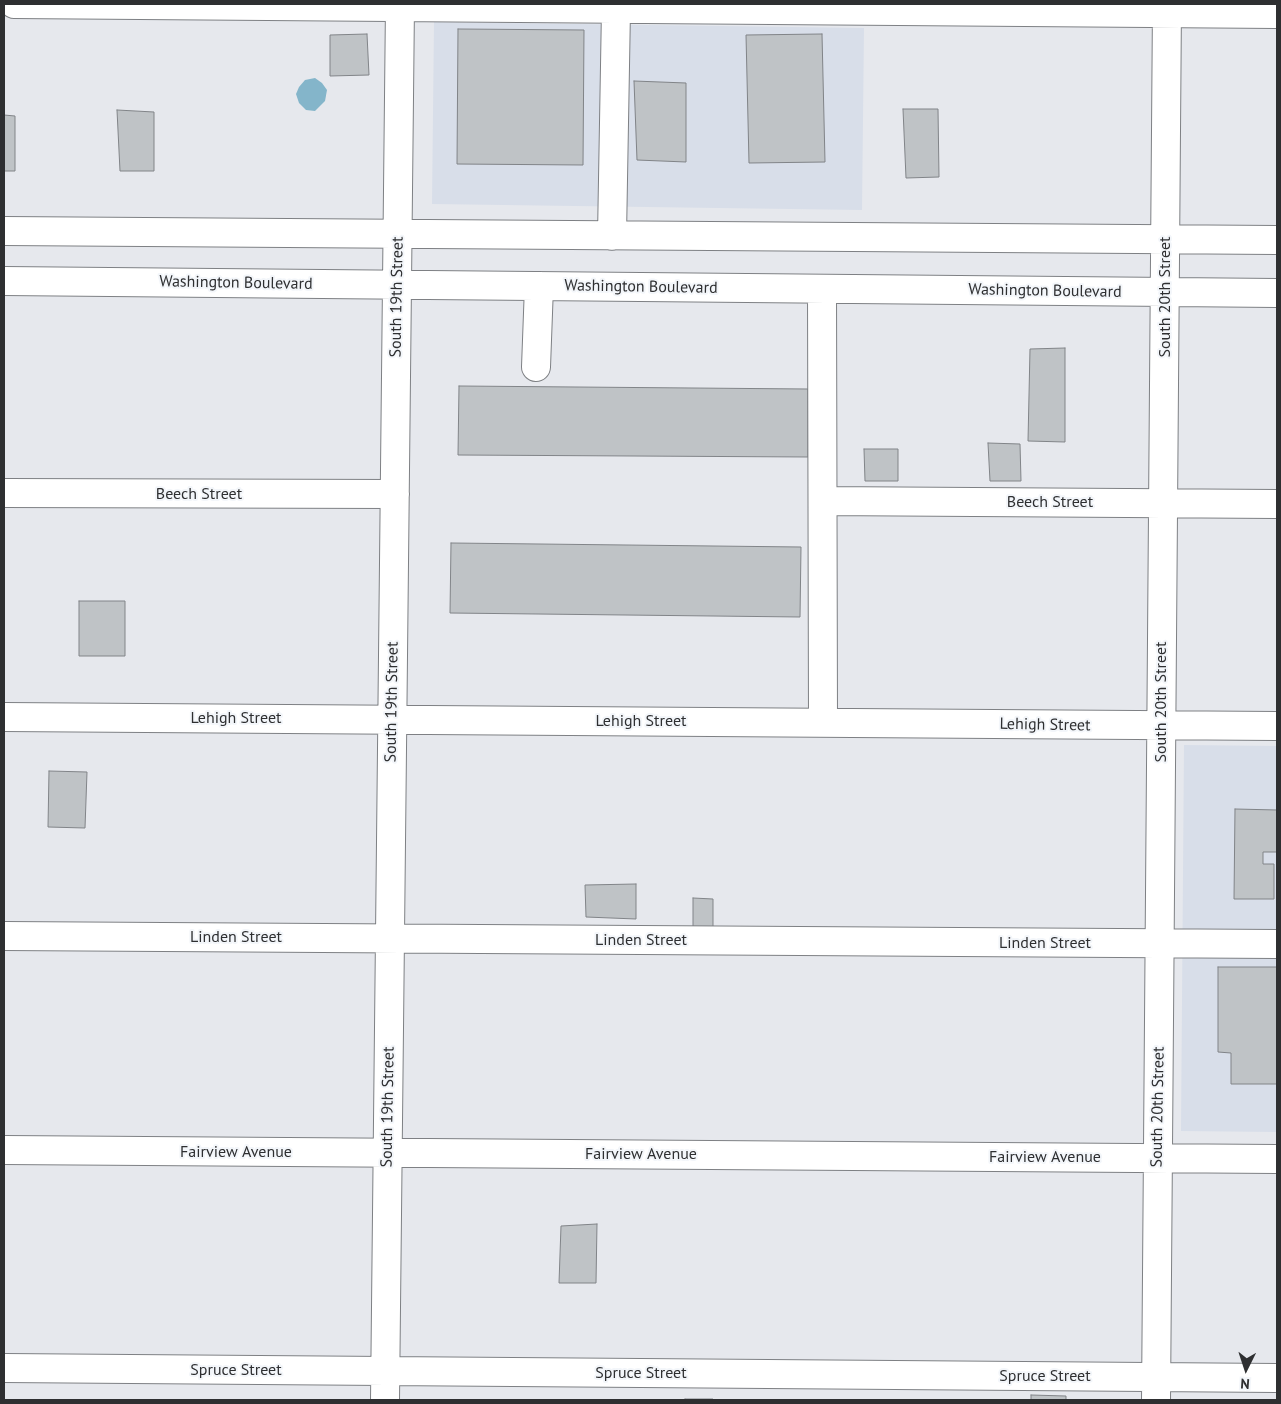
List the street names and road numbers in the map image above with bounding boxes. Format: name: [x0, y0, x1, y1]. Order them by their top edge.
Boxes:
street label: South 19th Street: [386, 236, 408, 358]
street label: South 20th Street: [1155, 237, 1175, 357]
street label: Washington Boulevard: [159, 272, 313, 294]
street label: Washington Boulevard: [564, 276, 718, 298]
street label: Washington Boulevard: [968, 280, 1122, 302]
street label: Beech Street: [156, 484, 242, 504]
street label: Beech Street: [1007, 492, 1093, 512]
street label: South 19th Street: [381, 641, 403, 763]
street label: South 20th Street: [1151, 642, 1171, 762]
street label: Lehigh Street: [191, 708, 281, 728]
street label: Lehigh Street: [596, 711, 686, 731]
street label: Lehigh Street: [999, 715, 1091, 735]
street label: Linden Street: [190, 927, 282, 947]
street label: Linden Street: [595, 930, 687, 950]
street label: Linden Street: [999, 933, 1091, 953]
street label: South 19th Street: [377, 1046, 399, 1168]
street label: South 20th Street: [1147, 1046, 1169, 1168]
street label: Fairview Avenue: [180, 1142, 292, 1162]
street label: Fairview Avenue: [585, 1144, 697, 1164]
street label: Fairview Avenue: [989, 1147, 1101, 1167]
street label: Spruce Street: [190, 1360, 282, 1380]
street label: Spruce Street: [595, 1363, 687, 1383]
street label: Spruce Street: [999, 1366, 1091, 1386]

